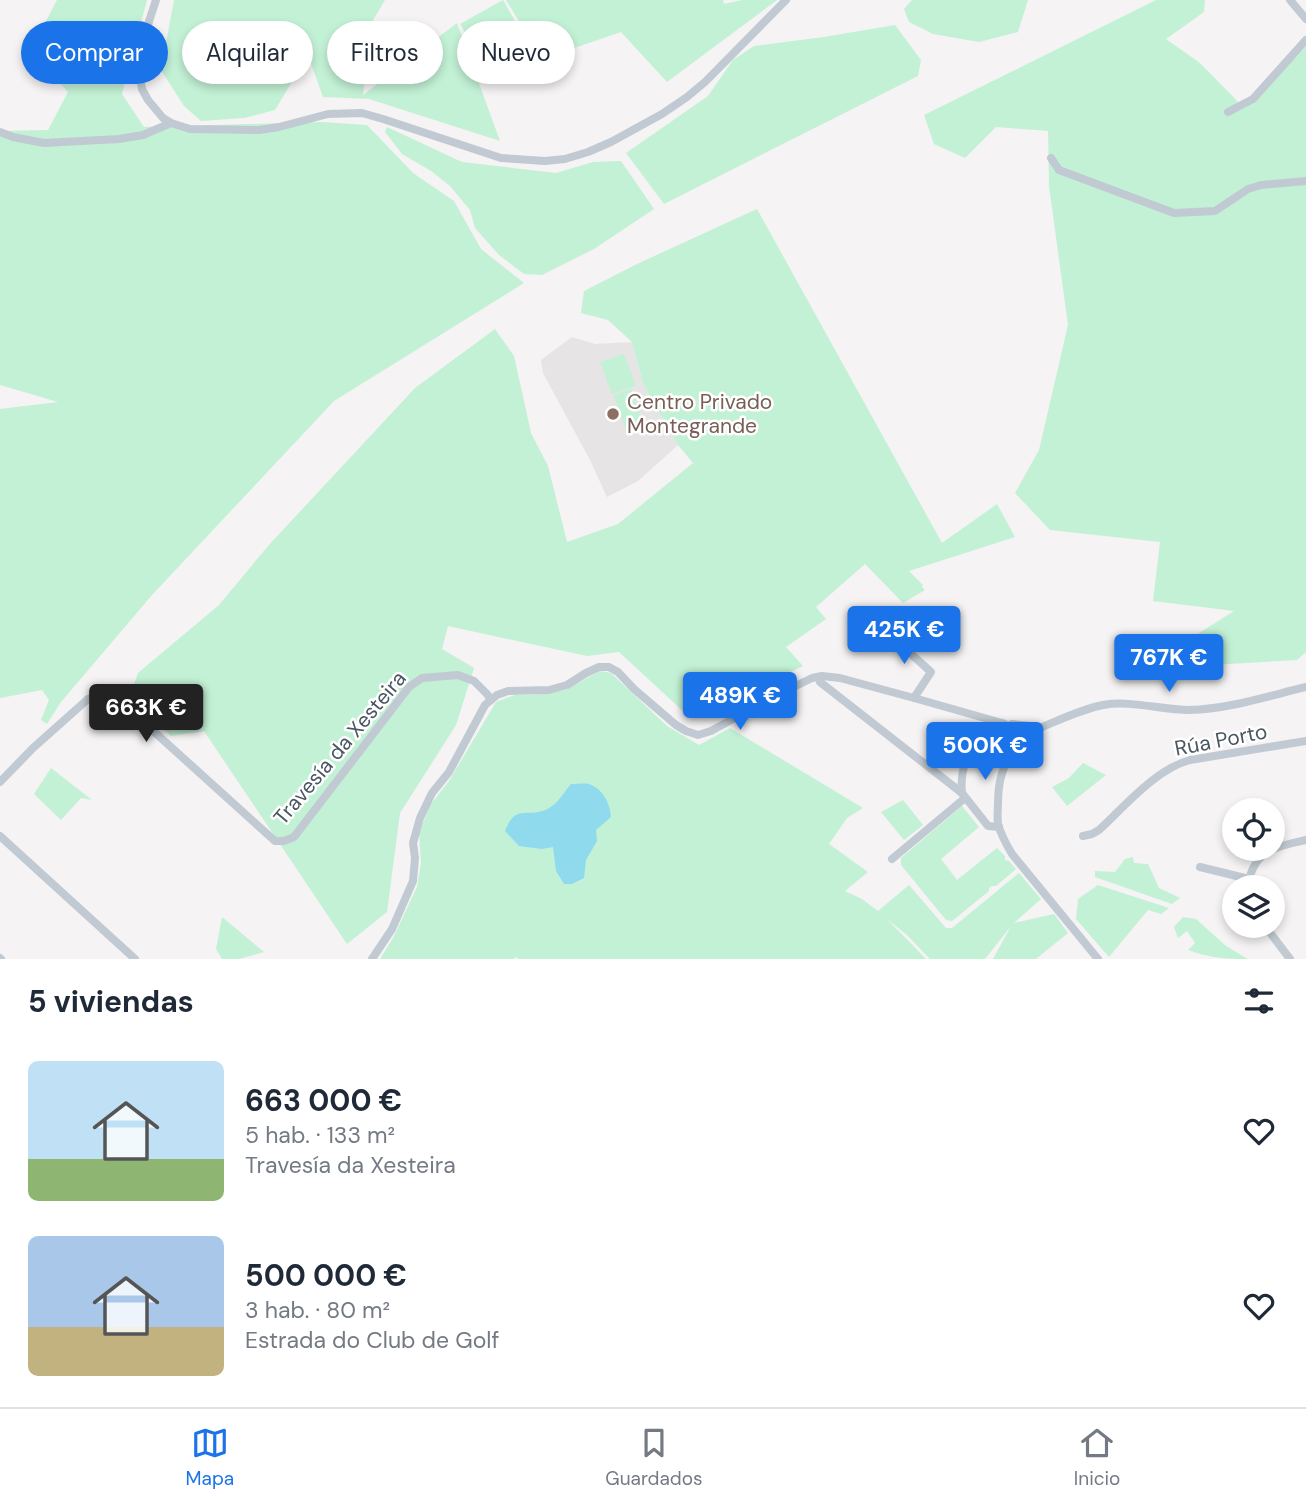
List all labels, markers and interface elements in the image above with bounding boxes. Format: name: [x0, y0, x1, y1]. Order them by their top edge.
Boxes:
chip: Comprar: [21, 21, 168, 84]
chip: Alquilar: [182, 21, 313, 84]
chip: Filtros: [327, 21, 443, 84]
chip: Nuevo: [457, 21, 575, 84]
place label: Centro Privado Montegrande: [627, 388, 772, 440]
marker: Centro Privado Montegrande: [605, 406, 621, 422]
pin: 425K €: [847, 606, 961, 666]
text: 425K €: [863, 614, 945, 644]
pin: 767K €: [1112, 634, 1226, 694]
text: 767K €: [1130, 642, 1208, 672]
street label: Travesía da Xesteira: [267, 665, 413, 831]
pin: 489K €: [683, 672, 797, 732]
text: 489K €: [699, 680, 781, 710]
pin: 663K €: [89, 684, 203, 744]
text: 663K €: [105, 692, 187, 722]
street label: Rúa Porto: [1172, 717, 1270, 763]
pin: 500K €: [928, 722, 1042, 782]
text: 500K €: [942, 730, 1028, 760]
map controls: [1222, 798, 1285, 938]
button: locate: [1222, 798, 1285, 861]
button: layers: [1222, 875, 1285, 938]
text: 5 viviendas: [28, 982, 194, 1021]
icon: filters: [1240, 982, 1278, 1020]
text: 663 000 €: [245, 1081, 402, 1120]
icon: home: [84, 1089, 168, 1173]
icon: heart: [1240, 1112, 1278, 1150]
text: 5 hab. · 133 m²: [245, 1120, 395, 1150]
text: Travesía da Xesteira: [245, 1150, 456, 1180]
text: 500 000 €: [245, 1256, 407, 1295]
icon: home: [84, 1264, 168, 1348]
icon: heart: [1240, 1287, 1278, 1325]
text: 3 hab. · 80 m²: [245, 1295, 390, 1325]
text: Estrada do Club de Golf: [245, 1325, 499, 1355]
tab: Mapa: [186, 1424, 234, 1491]
tab: Guardados: [605, 1424, 703, 1491]
tab: Inicio: [1074, 1424, 1120, 1491]

